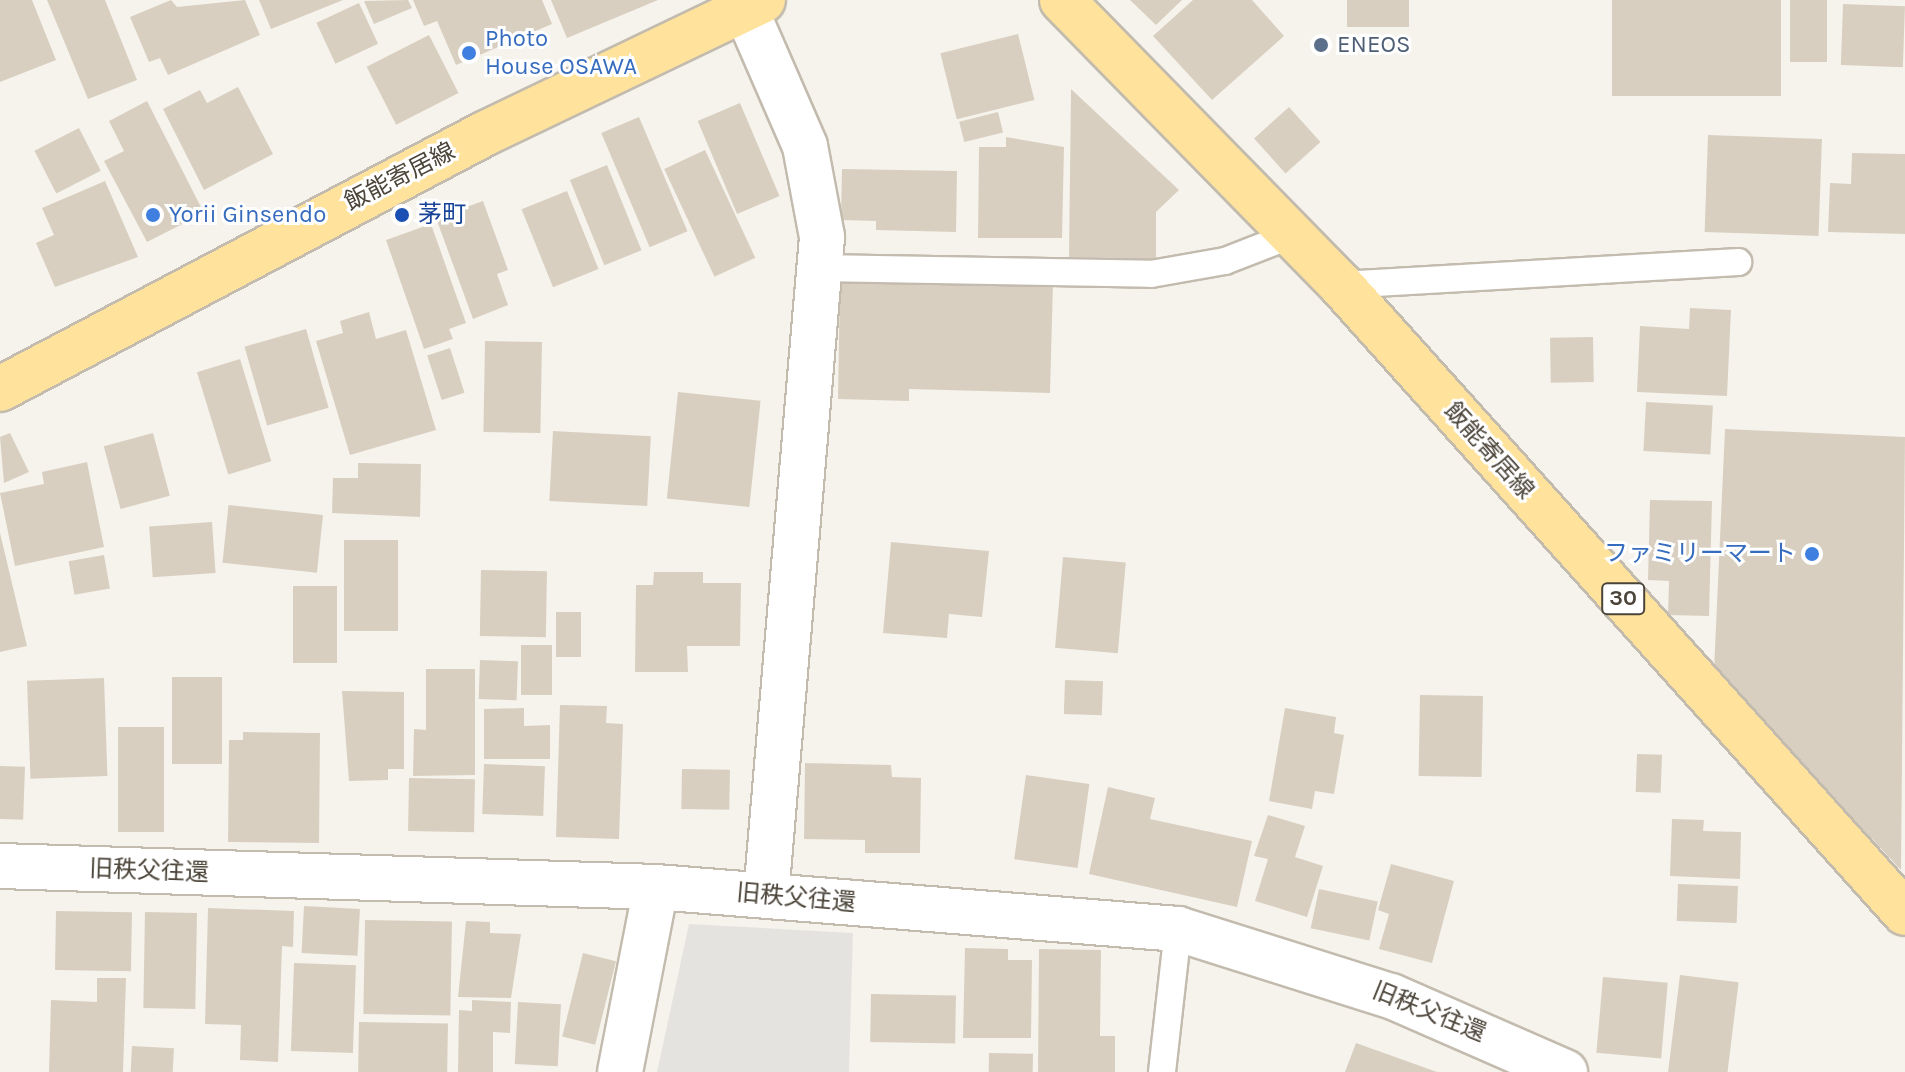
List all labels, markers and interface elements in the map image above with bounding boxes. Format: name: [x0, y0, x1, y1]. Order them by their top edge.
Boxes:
place label: Photo House OSAWA: [485, 25, 637, 81]
place label: ENEOS: [1337, 31, 1410, 59]
marker: ENEOS: [1312, 36, 1330, 54]
marker: Photo House OSAWA: [460, 44, 478, 62]
street label: 飯能寄居線: [340, 137, 460, 217]
place label: Yorii Ginsendo: [169, 201, 326, 229]
place label: 茅町: [418, 201, 466, 229]
marker: Yorii Ginsendo: [144, 206, 162, 224]
marker: 茅町: [393, 206, 411, 224]
street label: 飯能寄居線: [1438, 397, 1540, 505]
place label: ファミリーマート: [1604, 540, 1796, 568]
marker: ファミリーマート: [1803, 545, 1821, 563]
road number: 30: [1601, 581, 1645, 617]
street label: 旧秩父往還: [89, 855, 209, 887]
street label: 旧秩父往還: [735, 878, 857, 918]
street label: 旧秩父往還: [1368, 976, 1490, 1048]

